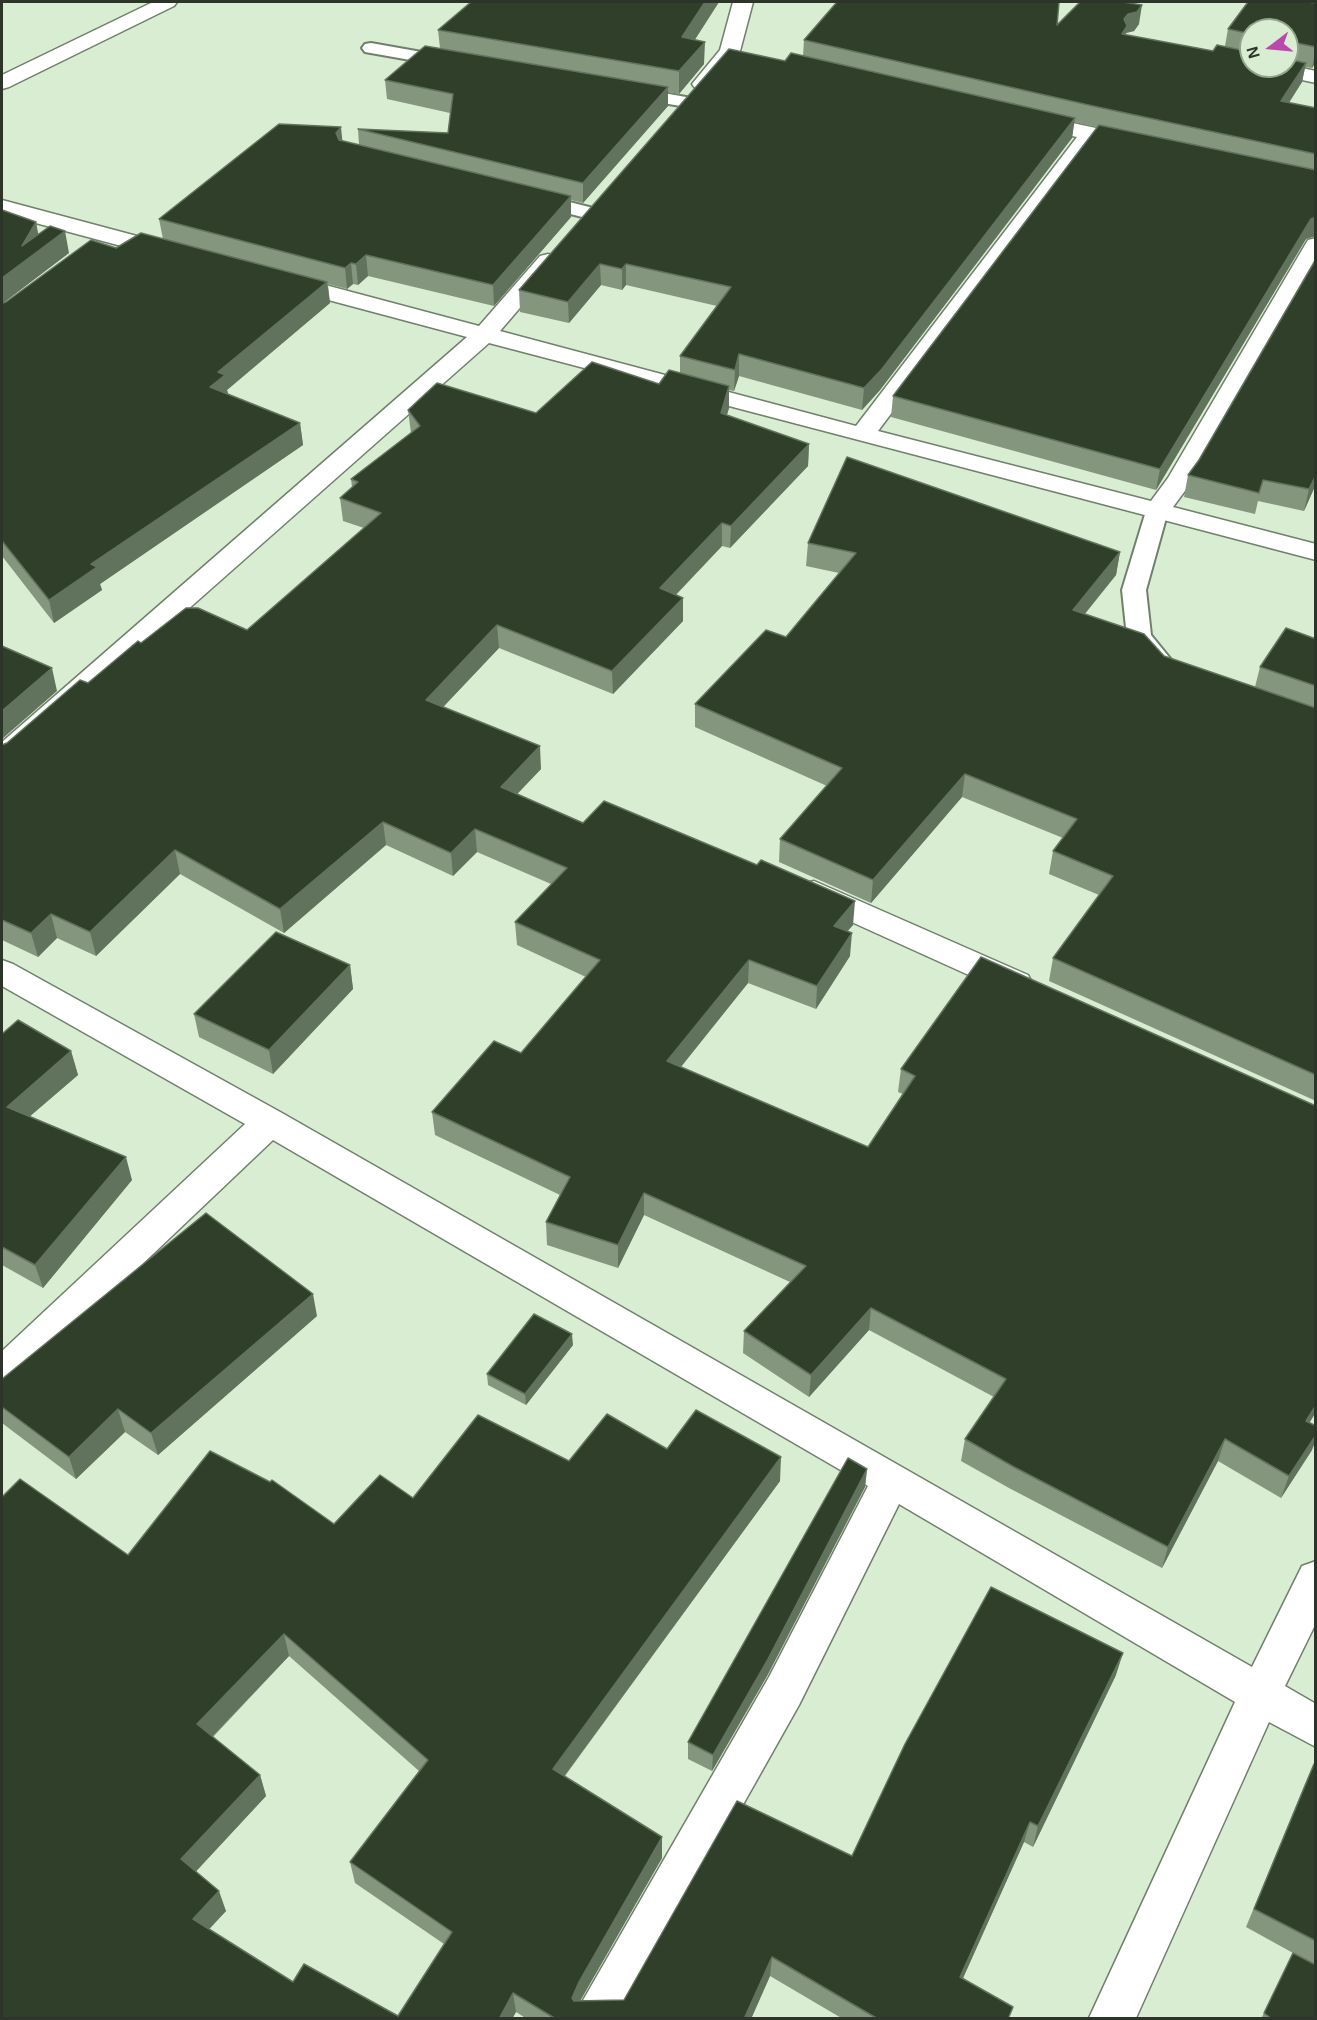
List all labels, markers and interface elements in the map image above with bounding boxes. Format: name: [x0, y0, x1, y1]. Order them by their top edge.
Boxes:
north arrow: [1239, 18, 1299, 78]
text: N: [1243, 45, 1263, 60]

